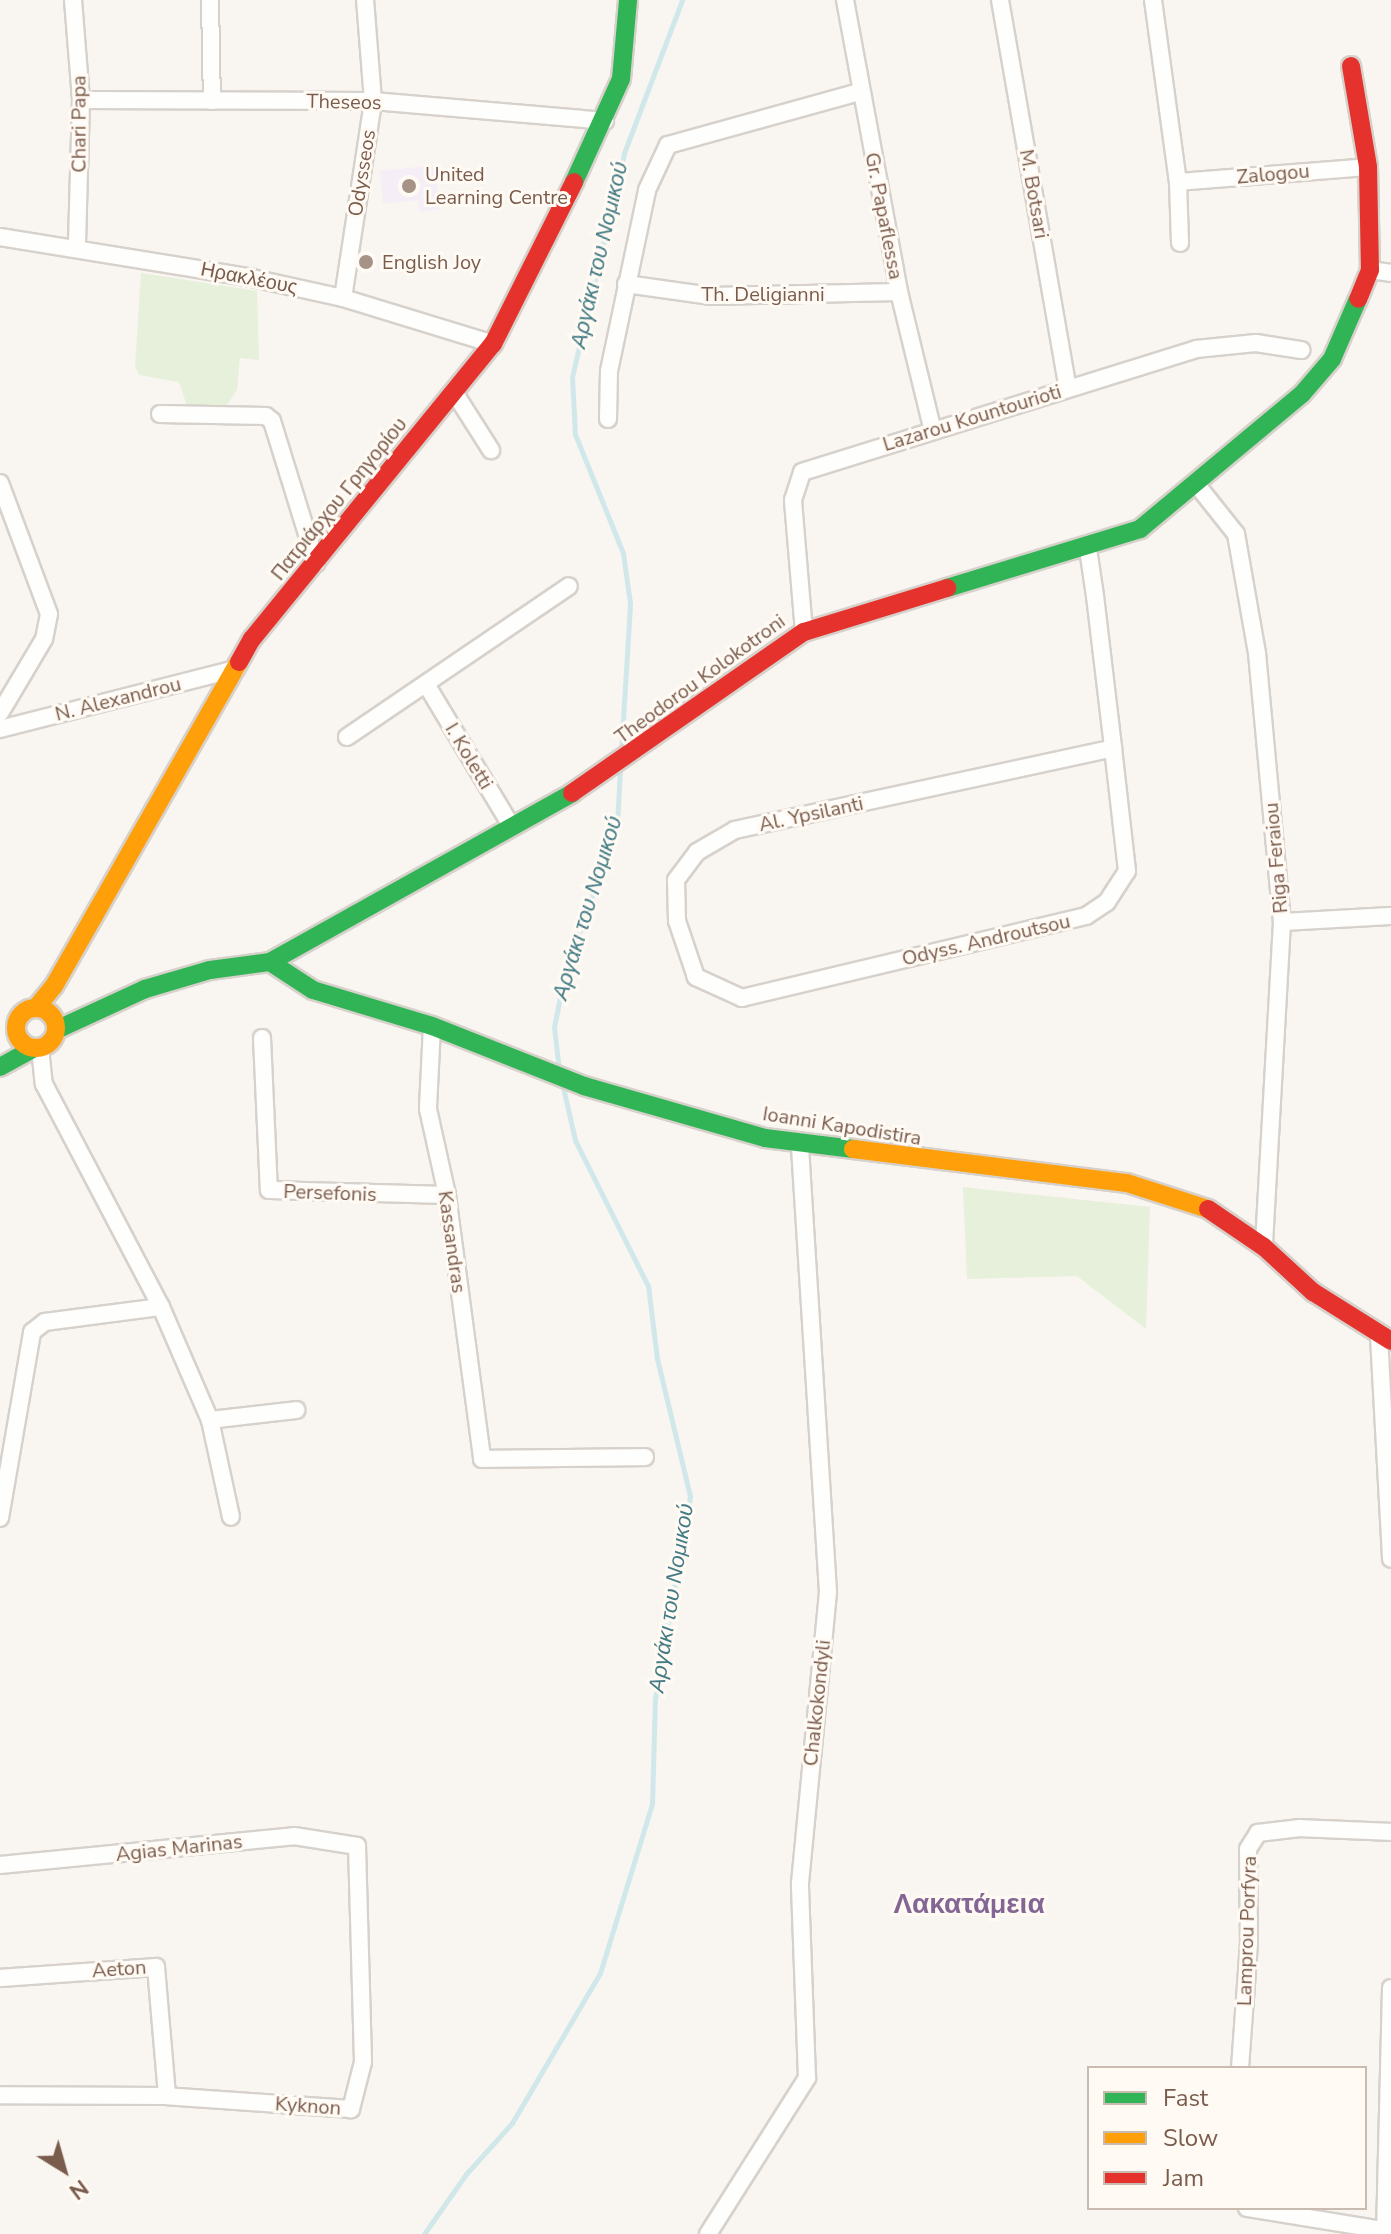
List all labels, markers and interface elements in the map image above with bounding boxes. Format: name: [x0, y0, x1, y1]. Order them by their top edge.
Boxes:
street label: Chari Papa: [67, 75, 91, 173]
street label: Theseos: [306, 89, 382, 115]
street label: Odysseos: [343, 128, 381, 218]
street label: M. Botsari: [1014, 147, 1054, 241]
street label: Gr. Papaflessa: [860, 150, 908, 282]
water label: Αργάκι του Νομικού: [566, 159, 634, 351]
street label: Zalogou: [1236, 159, 1310, 189]
place label: United Learning Centre: [425, 162, 568, 209]
marker: United Learning Centre: [400, 177, 418, 195]
place label: English Joy: [382, 250, 481, 274]
marker: English Joy: [357, 253, 375, 271]
street label: Ηρακλέους: [199, 257, 299, 299]
street label: Th. Deligianni: [701, 282, 825, 306]
street label: Lazarou Kountourioti: [880, 379, 1064, 457]
street label: Πατριάρχου Γρηγορίου: [266, 413, 412, 585]
street label: Theodorou Kolokotroni: [610, 609, 790, 749]
street label: N. Alexandrou: [53, 672, 183, 726]
street label: I. Koletti: [440, 719, 498, 793]
street label: Al. Ypsilanti: [757, 791, 865, 837]
street label: Riga Feraiou: [1259, 801, 1293, 915]
water label: Αργάκι του Νομικού: [548, 813, 628, 1003]
street label: Odyss. Androutsou: [900, 909, 1072, 971]
street label: Ioanni Kapodistira: [761, 1102, 923, 1150]
street label: Persefonis: [283, 1179, 377, 1207]
street label: Kassandras: [433, 1189, 471, 1295]
water label: Αργάκι του Νομικού: [644, 1502, 700, 1694]
street label: Chalkokondyli: [798, 1639, 836, 1767]
street label: Agias Marinas: [114, 1829, 244, 1867]
street label: Lamprou Porfyra: [1232, 1856, 1262, 2006]
district label: Λακατάμεια: [893, 1887, 1045, 1921]
street label: Aeton: [91, 1955, 147, 1983]
legend: [1087, 2066, 1367, 2210]
text: Fast: [1163, 2082, 1208, 2114]
street label: Kyknon: [274, 2092, 342, 2120]
text: Slow: [1163, 2122, 1218, 2154]
north arrow: [24, 2130, 104, 2210]
text: Jam: [1163, 2162, 1204, 2194]
text: N: [63, 2172, 94, 2206]

